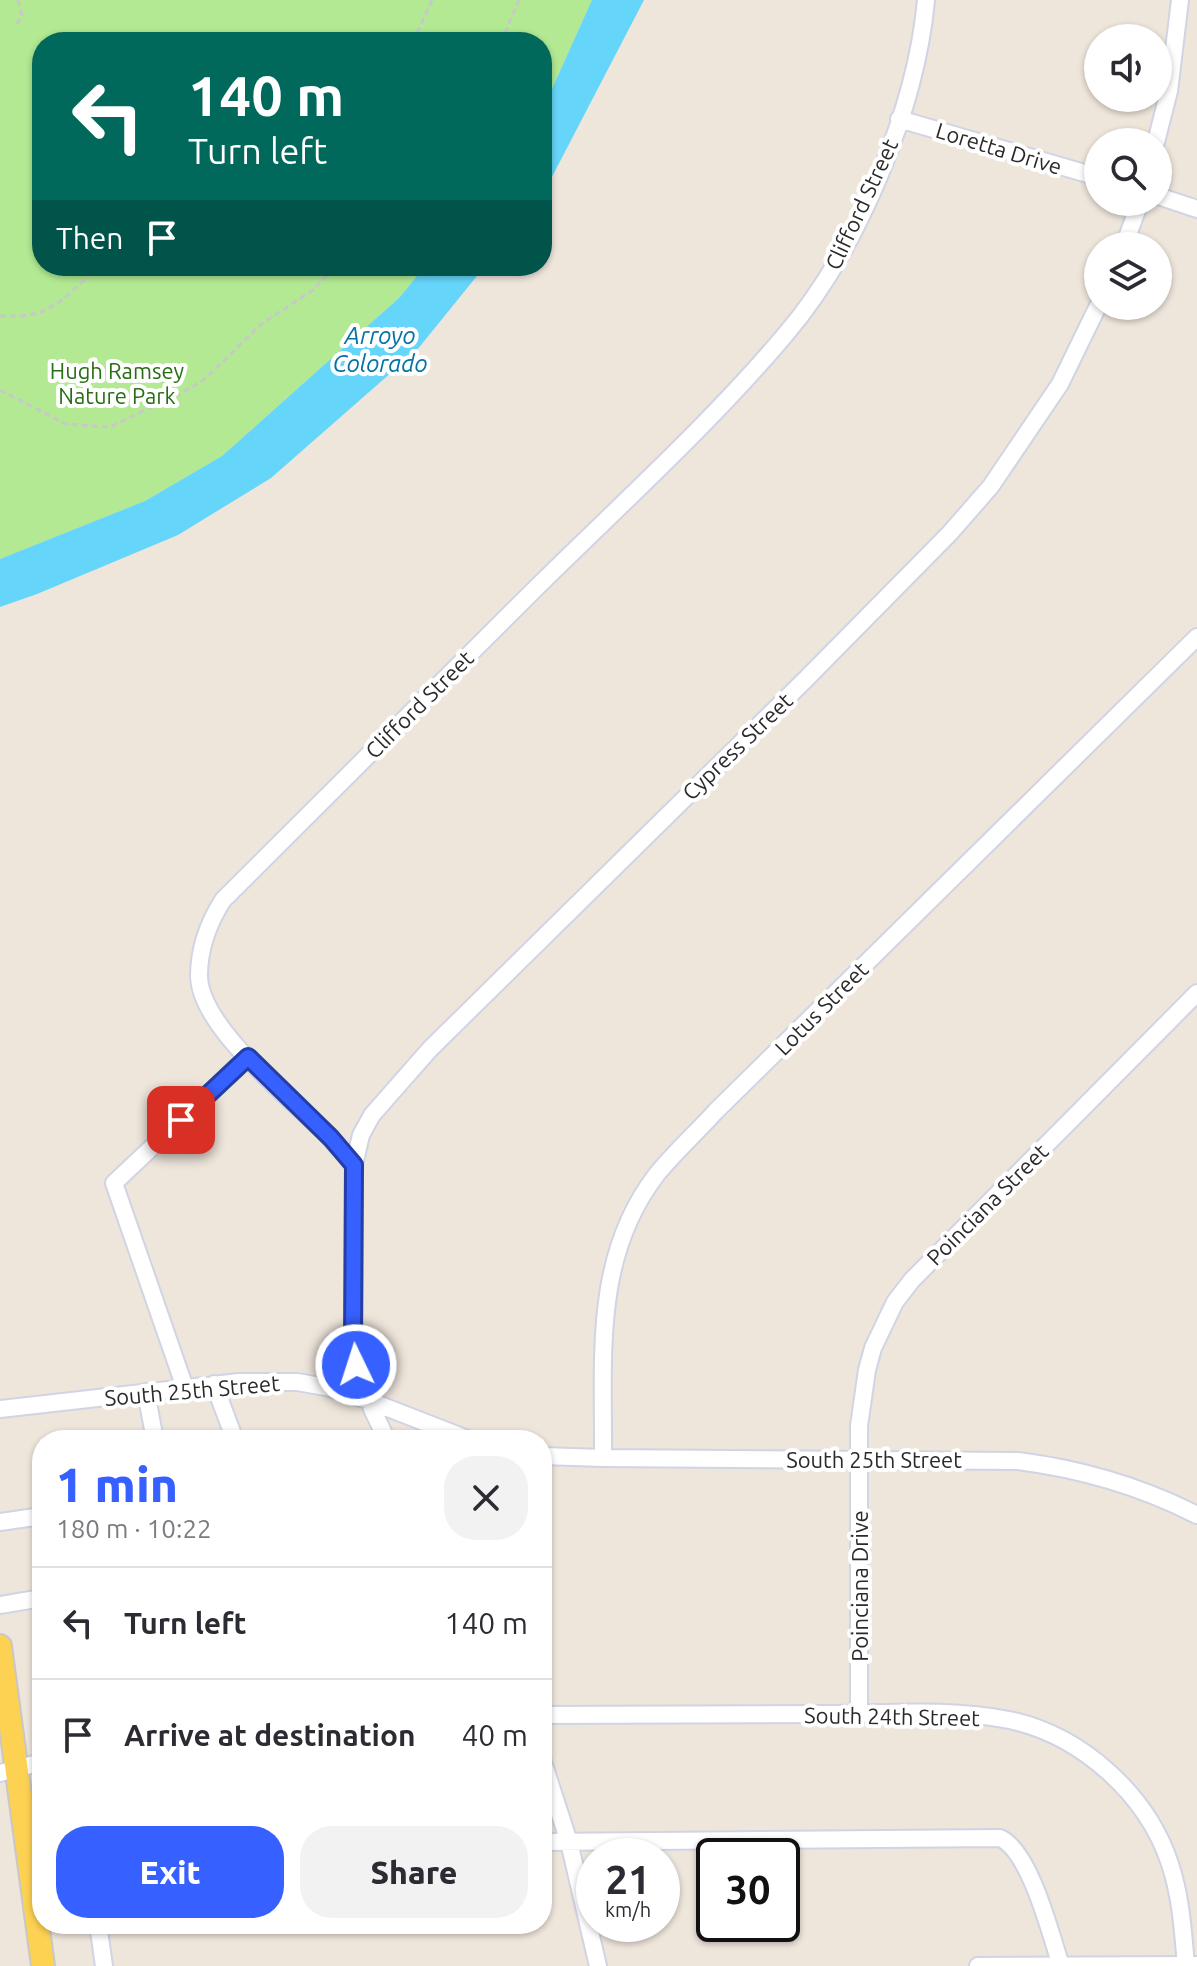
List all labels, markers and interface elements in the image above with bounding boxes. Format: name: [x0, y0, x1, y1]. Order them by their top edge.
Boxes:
map controls: [1084, 24, 1172, 320]
button: sound: [1084, 24, 1172, 112]
icon: left: [56, 64, 160, 168]
text: 140 m: [188, 64, 344, 127]
street label: Loretta Drive: [933, 117, 1065, 179]
button: search: [1084, 128, 1172, 216]
text: Turn left: [188, 130, 327, 171]
street label: Clifford Street: [820, 134, 902, 274]
icon: arrive: [140, 216, 184, 260]
text: Then: [56, 221, 124, 255]
button: layers: [1084, 232, 1172, 320]
water label: Arroyo Colorado: [332, 322, 428, 377]
park label: Hugh Ramsey Nature Park: [50, 358, 185, 408]
street label: Clifford Street: [360, 645, 478, 763]
street label: Cypress Street: [677, 687, 797, 805]
street label: Lotus Street: [769, 956, 873, 1060]
pin: [147, 1086, 215, 1154]
icon: arrive: [159, 1098, 203, 1142]
street label: Poinciana Street: [921, 1138, 1053, 1270]
position arrow: [314, 1323, 398, 1407]
street label: South 25th Street: [103, 1370, 281, 1410]
street label: South 25th Street: [786, 1447, 962, 1472]
button: close: [444, 1456, 528, 1540]
text: 1 min: [56, 1457, 178, 1511]
street label: Poinciana Drive: [847, 1510, 872, 1662]
text: 180 m · 10:22: [56, 1514, 212, 1543]
icon: left: [56, 1601, 100, 1645]
text: Turn left: [124, 1606, 246, 1640]
text: 140 m: [444, 1606, 528, 1640]
street label: South 24th Street: [804, 1702, 980, 1730]
icon: arrive: [56, 1713, 100, 1757]
text: Arrive at destination: [124, 1718, 416, 1752]
text: 40 m: [461, 1718, 528, 1752]
button: Exit: [56, 1826, 284, 1918]
button: Share: [300, 1826, 528, 1918]
speed limit sign: 30: [696, 1838, 800, 1942]
text: 21: [605, 1857, 651, 1902]
text: km/h: [605, 1898, 651, 1921]

